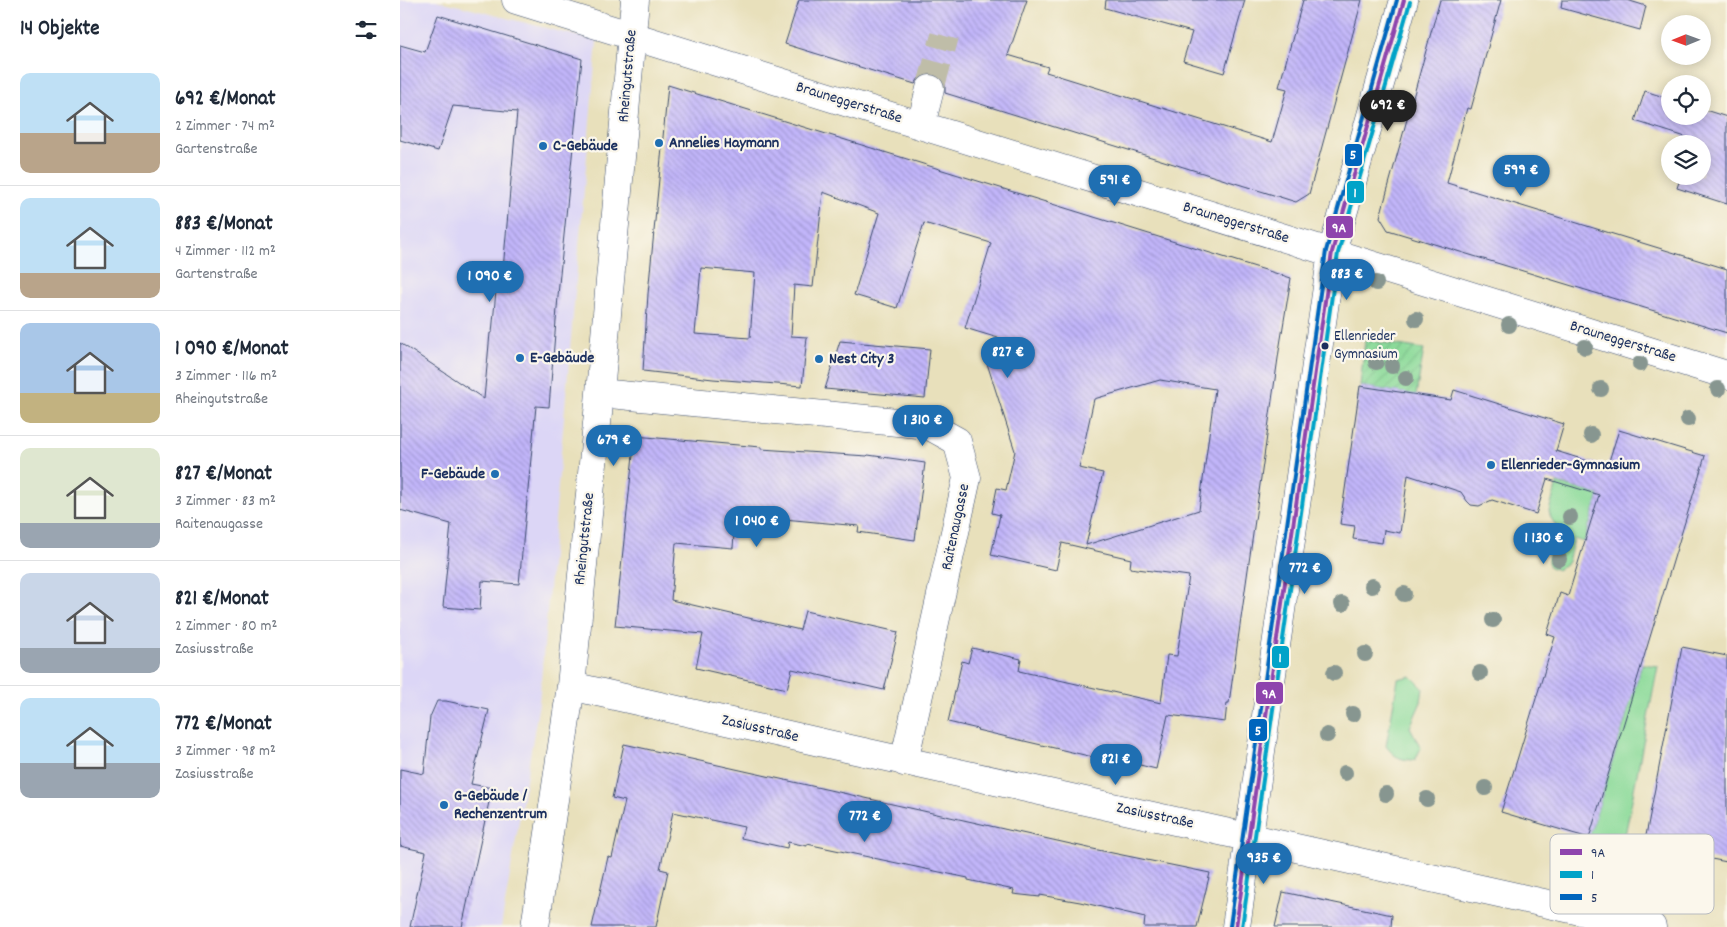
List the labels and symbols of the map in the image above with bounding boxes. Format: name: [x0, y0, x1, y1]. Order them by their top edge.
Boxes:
north arrow: [1661, 15, 1711, 65]
street label: Rheingutstraße: [612, 29, 644, 123]
street label: Brauneggerstraße: [793, 76, 905, 130]
pin: 692 €: [1353, 90, 1423, 132]
place label: Annelies Haymann: [669, 132, 779, 155]
place label: C-Gebäude: [553, 135, 618, 158]
marker: Annelies Haymann: [653, 137, 665, 149]
marker: C-Gebäude: [537, 140, 549, 152]
line badge: 5: [1344, 143, 1363, 167]
text: 5: [1350, 146, 1357, 166]
pin: 599 €: [1486, 154, 1556, 197]
pin: 591 €: [1080, 164, 1150, 207]
line badge: 1: [1346, 180, 1365, 204]
text: 1: [1353, 184, 1357, 204]
street label: Brauneggerstraße: [1180, 196, 1292, 250]
line badge: 9A: [1325, 215, 1354, 239]
text: 9A: [1332, 219, 1346, 239]
pin: 883 €: [1312, 258, 1382, 301]
pin: 1 090 €: [444, 260, 536, 303]
street label: Brauneggerstraße: [1567, 315, 1679, 369]
place label: Ellenrieder Gymnasium: [1334, 326, 1398, 366]
pin: 827 €: [973, 336, 1043, 379]
marker: Ellenrieder Gymnasium: [1320, 341, 1330, 351]
place label: E-Gebäude: [530, 347, 594, 370]
place label: Nest City 3: [829, 348, 894, 371]
marker: E-Gebäude: [514, 352, 526, 364]
marker: Nest City 3: [813, 353, 825, 365]
pin: 1 310 €: [877, 404, 969, 447]
pin: 679 €: [579, 424, 649, 467]
place label: Ellenrieder-Gymnasium: [1501, 454, 1640, 477]
marker: Ellenrieder-Gymnasium: [1485, 459, 1497, 471]
place label: F-Gebäude: [421, 463, 485, 486]
marker: F-Gebäude: [489, 468, 501, 480]
street label: Raitenaugasse: [936, 482, 976, 572]
street label: Rheingutstraße: [569, 492, 601, 586]
pin: 1 040 €: [711, 506, 803, 548]
pin: 1 130 €: [1498, 522, 1590, 565]
pin: 772 €: [1270, 552, 1340, 595]
line badge: 1: [1271, 645, 1290, 669]
text: 1: [1278, 649, 1282, 669]
line badge: 9A: [1255, 681, 1284, 705]
text: 9A: [1262, 685, 1276, 705]
street label: Zasiusstraße: [719, 709, 801, 749]
line badge: 5: [1248, 718, 1268, 742]
text: 5: [1255, 722, 1262, 742]
pin: 821 €: [1081, 744, 1151, 786]
place label: G-Gebäude / Rechenzentrum: [454, 785, 547, 826]
street label: Zasiusstraße: [1114, 797, 1196, 835]
marker: G-Gebäude / Rechenzentrum: [438, 799, 450, 811]
pin: 772 €: [830, 800, 900, 843]
legend: [1550, 834, 1714, 914]
pin: 935 €: [1229, 842, 1299, 885]
text: 9A: [1591, 844, 1605, 864]
text: 1: [1591, 866, 1594, 886]
text: 5: [1591, 889, 1597, 909]

